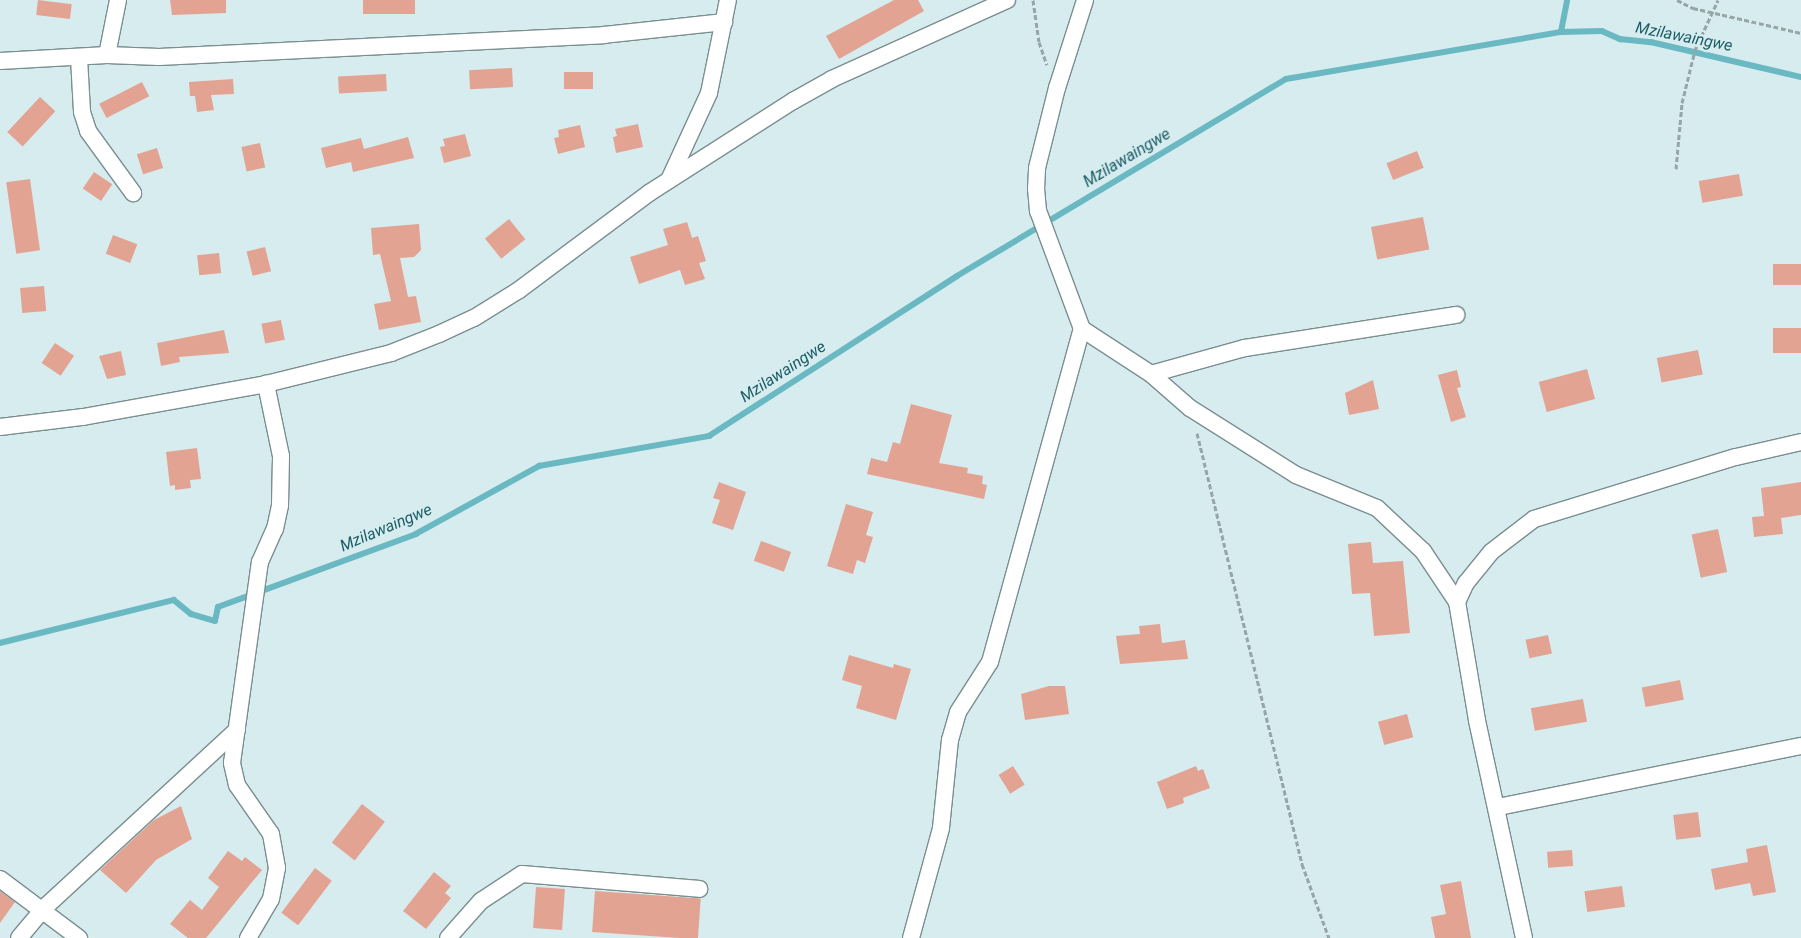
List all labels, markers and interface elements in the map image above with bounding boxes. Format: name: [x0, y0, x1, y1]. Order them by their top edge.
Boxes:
water label: Mzilawaingwe: [1634, 18, 1734, 56]
water label: Mzilawaingwe: [1080, 124, 1174, 192]
water label: Mzilawaingwe: [737, 337, 829, 407]
water label: Mzilawaingwe: [337, 500, 435, 556]

